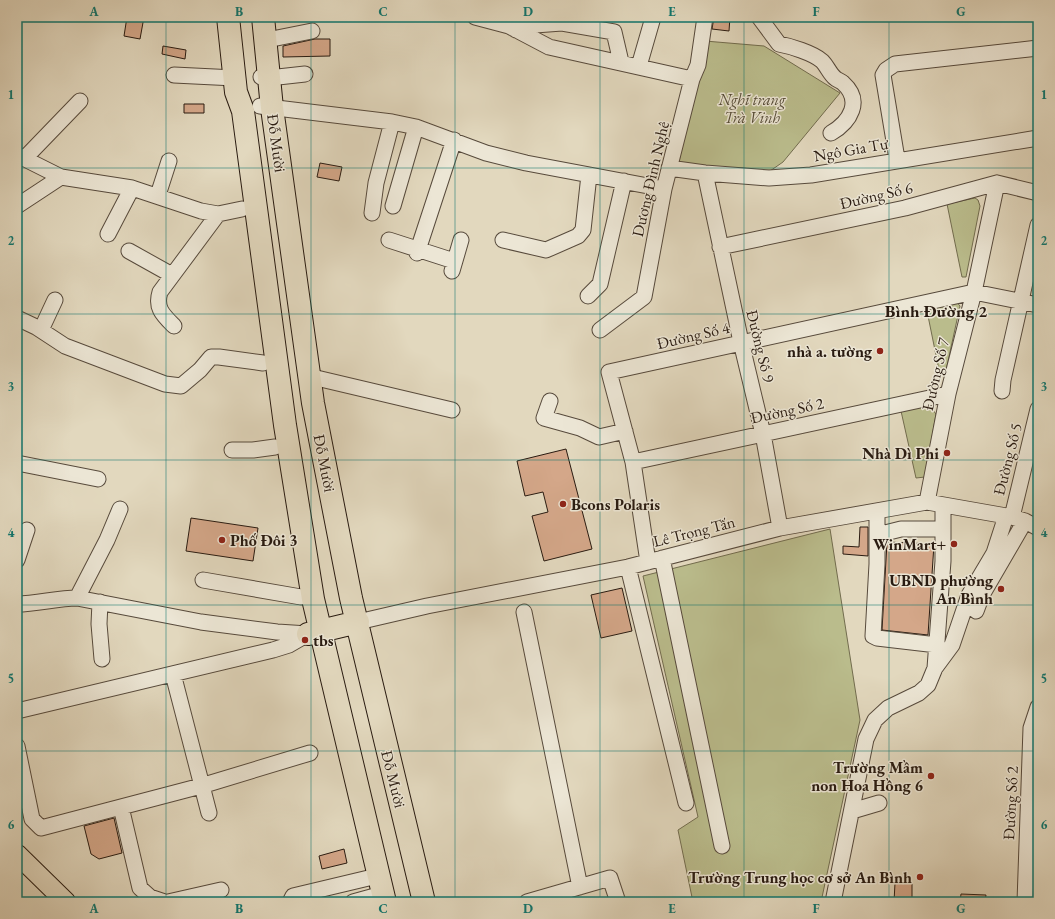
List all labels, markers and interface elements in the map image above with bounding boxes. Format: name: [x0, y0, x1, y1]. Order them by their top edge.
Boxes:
text: A: [88, 3, 99, 20]
text: B: [235, 3, 243, 20]
text: C: [378, 3, 388, 20]
text: D: [523, 3, 533, 20]
text: E: [668, 3, 676, 20]
text: F: [812, 3, 820, 20]
text: G: [956, 3, 966, 20]
text: 1: [8, 86, 15, 103]
text: 1: [1041, 86, 1048, 103]
park label: Nghĩ trang Trà Vinh: [718, 89, 787, 128]
street label: Đỗ Mười: [262, 113, 291, 174]
street label: Dương Đình Nghệ: [627, 119, 674, 239]
street label: Ngô Gia Tự: [812, 133, 890, 166]
street label: Đường Số 6: [838, 177, 915, 214]
text: 2: [8, 232, 15, 249]
text: 2: [1041, 232, 1048, 249]
district label: Bình Đường 2: [885, 300, 987, 322]
street label: Đường Số 9: [741, 308, 780, 385]
street label: Đường Số 4: [655, 317, 732, 354]
street label: Đường Số 7: [917, 335, 954, 413]
place label: nhà a. tường: [787, 341, 873, 362]
marker: nhà a. tường: [875, 346, 885, 356]
text: 3: [8, 378, 15, 395]
text: 3: [1041, 378, 1048, 395]
street label: Đường Số 2: [749, 392, 826, 428]
street label: Đường Số 5: [988, 421, 1027, 498]
street label: Đỗ Mười: [309, 432, 340, 494]
place label: Nhà Dì Phi: [862, 443, 939, 464]
marker: Nhà Dì Phi: [942, 448, 952, 458]
place label: Bcons Polaris: [571, 494, 660, 515]
marker: Bcons Polaris: [558, 499, 568, 509]
street label: Lê Trọng Tấn: [651, 511, 738, 552]
text: 4: [8, 524, 15, 541]
text: 4: [1041, 524, 1048, 541]
place label: Phố Đôi 3: [230, 530, 298, 551]
place label: WinMart+: [873, 534, 946, 555]
marker: Phố Đôi 3: [217, 535, 227, 545]
marker: WinMart+: [949, 539, 959, 549]
place label: UBND phường An Bình: [889, 570, 994, 609]
marker: UBND phường An Bình: [996, 584, 1006, 594]
place label: tbs: [313, 630, 334, 651]
marker: tbs: [300, 635, 310, 645]
text: 5: [8, 670, 14, 687]
text: 5: [1041, 670, 1047, 687]
street label: Đỗ Mười: [376, 748, 411, 810]
place label: Trường Mầm non Hoa Hồng 6: [811, 757, 924, 796]
street label: Đường Số 2: [998, 765, 1023, 841]
marker: Trường Mầm non Hoa Hồng 6: [926, 771, 936, 781]
text: 6: [8, 816, 15, 833]
text: 6: [1041, 816, 1048, 833]
place label: Trường Trung học cơ sở An Bình: [688, 867, 912, 888]
marker: Trường Trung học cơ sở An Bình: [915, 872, 925, 882]
text: A: [88, 900, 99, 917]
text: B: [235, 900, 243, 917]
text: C: [378, 900, 388, 917]
text: D: [523, 900, 533, 917]
text: E: [668, 900, 676, 917]
text: F: [812, 900, 820, 917]
text: G: [956, 900, 966, 917]

